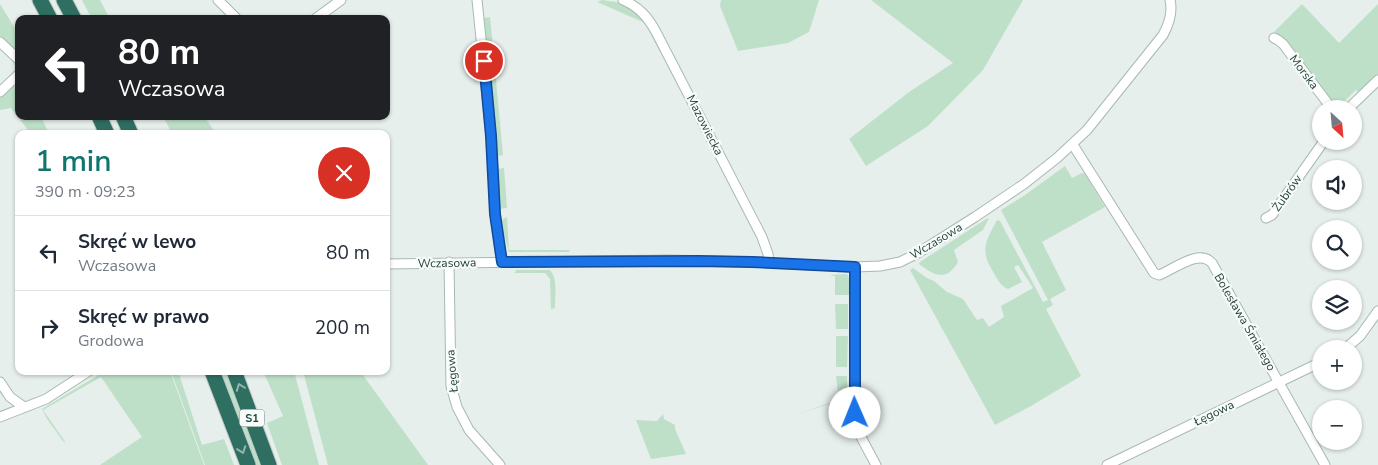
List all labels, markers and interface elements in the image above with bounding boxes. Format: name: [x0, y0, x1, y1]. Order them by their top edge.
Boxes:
text: 80 m: [118, 29, 200, 76]
icon: left: [35, 35, 100, 100]
pin: [463, 40, 505, 82]
icon: arrive: [470, 47, 498, 75]
street label: Morska: [1286, 52, 1322, 92]
text: Wczasowa: [118, 74, 225, 104]
street label: Mazowiecka: [683, 92, 727, 158]
north arrow: [1312, 100, 1362, 150]
map controls: [1312, 100, 1362, 450]
text: 1 min: [35, 141, 111, 182]
button: close: [318, 147, 370, 199]
button: sound: [1312, 160, 1362, 210]
street label: Żubrów: [1269, 171, 1305, 215]
text: 390 m · 09:23: [35, 181, 136, 203]
street label: Wczasowa: [907, 219, 965, 263]
button: search: [1312, 220, 1362, 270]
text: Skręć w lewo: [78, 229, 196, 255]
icon: left: [35, 239, 63, 267]
text: 80 m: [326, 240, 370, 266]
street label: Wczasowa: [418, 254, 476, 272]
text: Wczasowa: [78, 255, 156, 277]
street label: Bolesława Śmiałego: [1211, 270, 1280, 374]
button: layers: [1312, 280, 1362, 330]
text: Skręć w prawo: [78, 304, 209, 330]
icon: right: [35, 314, 63, 342]
text: 200 m: [315, 315, 370, 341]
text: Grodowa: [78, 330, 144, 352]
button: +: [1312, 340, 1362, 390]
street label: Łęgowa: [442, 349, 462, 394]
one-way arrow: [236, 383, 246, 391]
position arrow: [828, 386, 880, 438]
street label: Łęgowa: [1190, 396, 1237, 430]
button: −: [1312, 400, 1362, 450]
road number: S1: [240, 409, 264, 426]
one-way arrow: [236, 445, 246, 453]

